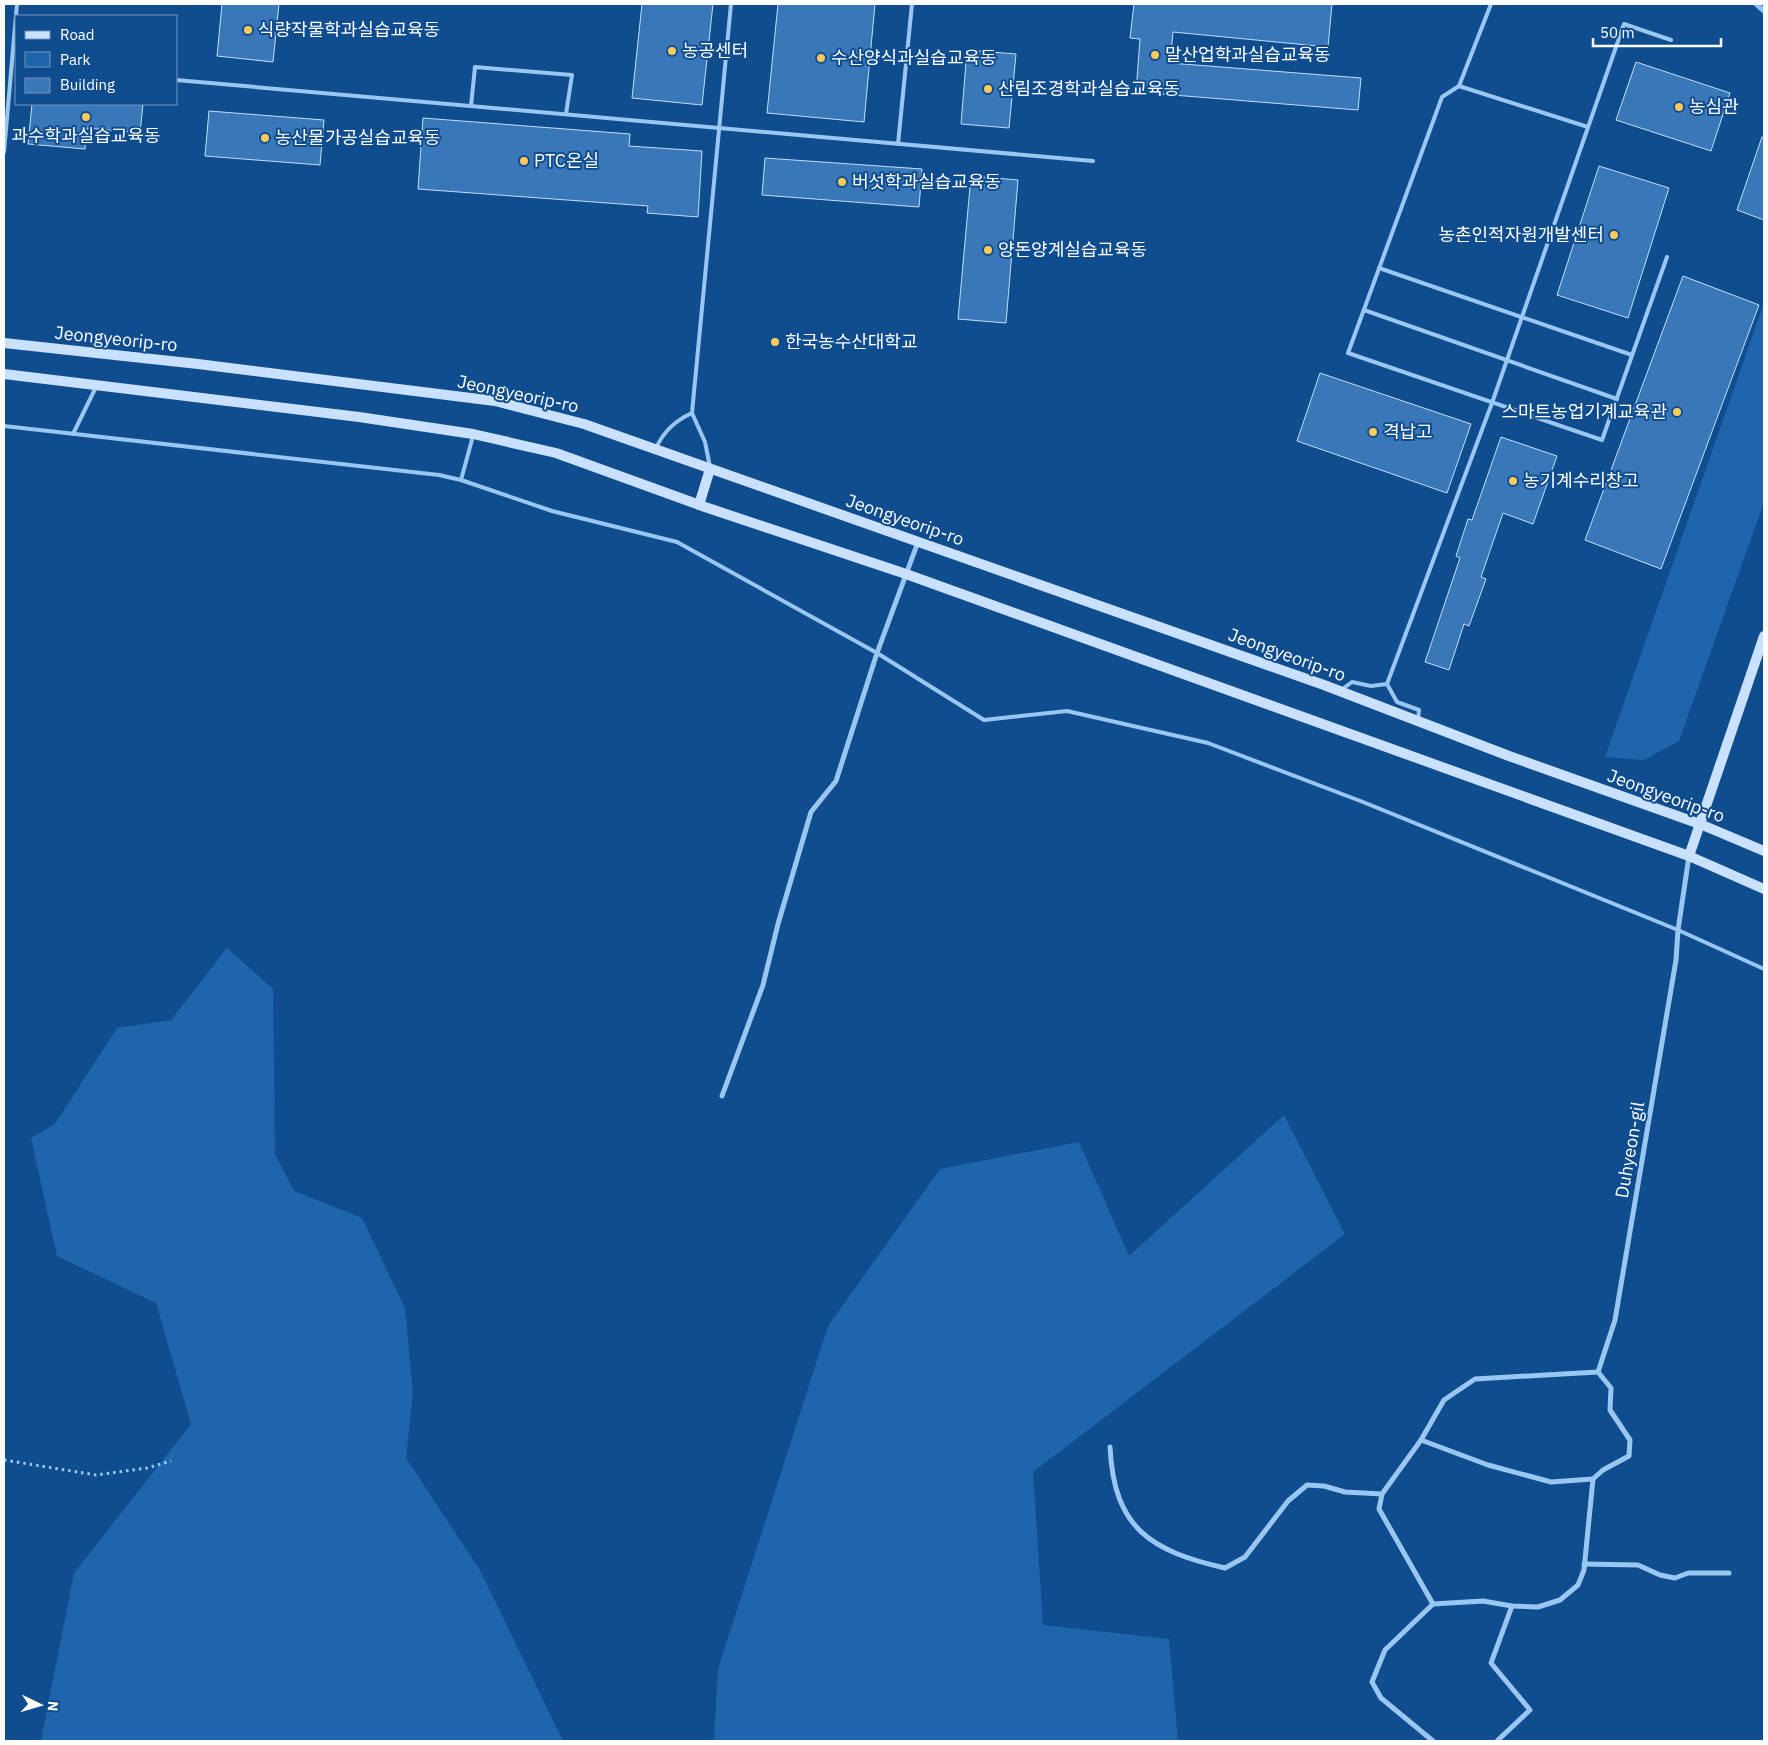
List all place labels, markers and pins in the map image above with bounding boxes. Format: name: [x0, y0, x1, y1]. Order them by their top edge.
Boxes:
place label: 식량작물학과실습교육동: [258, 18, 440, 41]
marker: 식량작물학과실습교육동: [242, 24, 254, 36]
place label: 농공센터: [682, 39, 748, 62]
place label: 말산업학과실습교육동: [1165, 43, 1331, 66]
marker: 농공센터: [666, 45, 678, 57]
place label: 수산양식과실습교육동: [831, 46, 997, 69]
marker: 말산업학과실습교육동: [1149, 49, 1161, 61]
marker: 수산양식과실습교육동: [815, 52, 827, 64]
place label: 산림조경학과실습교육동: [998, 77, 1180, 100]
marker: 산림조경학과실습교육동: [982, 83, 994, 95]
place label: 농심관: [1689, 95, 1739, 118]
marker: 농심관: [1673, 101, 1685, 113]
marker: 과수학과실습교육동: [80, 111, 92, 123]
place label: 과수학과실습교육동: [11, 124, 161, 147]
place label: 농산물가공실습교육동: [275, 126, 441, 149]
marker: 농산물가공실습교육동: [259, 132, 271, 144]
place label: PTC온실: [534, 149, 599, 172]
marker: PTC온실: [518, 155, 530, 167]
place label: 버섯학과실습교육동: [852, 170, 1001, 193]
marker: 버섯학과실습교육동: [836, 176, 848, 188]
place label: 농촌인적자원개발센터: [1438, 223, 1604, 246]
marker: 농촌인적자원개발센터: [1608, 229, 1620, 241]
place label: 양돈양계실습교육동: [998, 238, 1147, 261]
marker: 양돈양계실습교육동: [982, 244, 994, 256]
place label: 한국농수산대학교: [785, 330, 917, 353]
marker: 한국농수산대학교: [769, 336, 781, 348]
place label: 스마트농업기계교육관: [1501, 400, 1667, 423]
marker: 스마트농업기계교육관: [1671, 406, 1683, 418]
place label: 격납고: [1383, 420, 1433, 443]
marker: 격납고: [1367, 426, 1379, 438]
place label: 농기계수리창고: [1523, 469, 1639, 492]
marker: 농기계수리창고: [1507, 475, 1519, 487]

